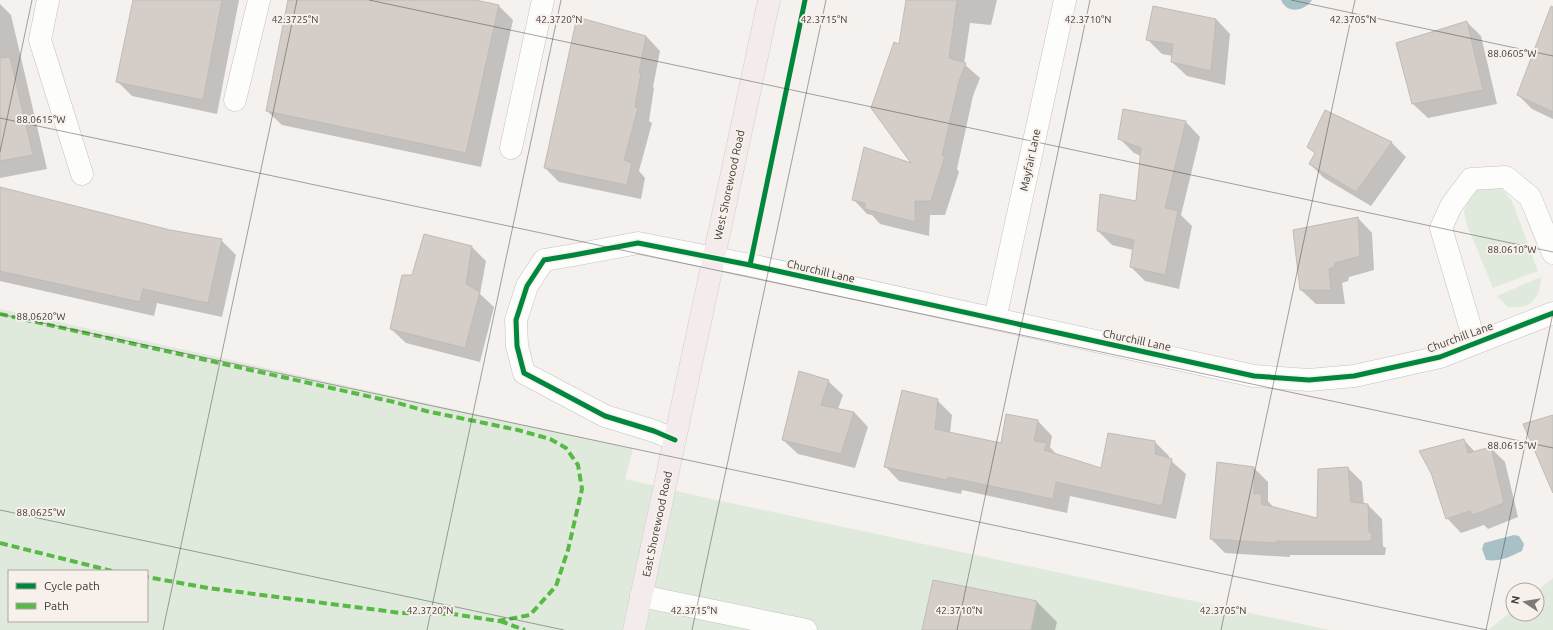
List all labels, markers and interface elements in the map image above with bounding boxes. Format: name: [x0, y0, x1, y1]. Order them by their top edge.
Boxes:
text: 42.3725°N: [272, 14, 318, 25]
text: 42.3720°N: [536, 14, 582, 25]
text: 42.3715°N: [801, 14, 847, 25]
text: 42.3710°N: [1065, 14, 1111, 25]
text: 42.3705°N: [1330, 14, 1376, 25]
text: 88.0605°W: [1488, 48, 1536, 59]
text: 88.0615°W: [17, 114, 65, 125]
street label: Mayfair Lane: [1018, 128, 1042, 192]
street label: West Shorewood Road: [711, 129, 747, 241]
text: 88.0610°W: [1488, 244, 1536, 255]
street label: Churchill Lane: [786, 257, 856, 285]
text: 88.0620°W: [17, 311, 65, 322]
street label: Churchill Lane: [1425, 319, 1495, 355]
street label: Churchill Lane: [1102, 327, 1172, 353]
text: 88.0615°W: [1488, 440, 1536, 451]
street label: East Shorewood Road: [640, 470, 674, 578]
text: 88.0625°W: [17, 507, 65, 518]
legend: [8, 570, 148, 622]
text: Cycle path: [44, 579, 100, 592]
north arrow: [1505, 582, 1545, 622]
text: N: [1508, 595, 1522, 605]
text: Path: [44, 599, 69, 612]
text: 42.3720°N: [407, 605, 453, 616]
text: 42.3715°N: [671, 605, 717, 616]
text: 42.3710°N: [936, 605, 982, 616]
text: 42.3705°N: [1200, 605, 1246, 616]

